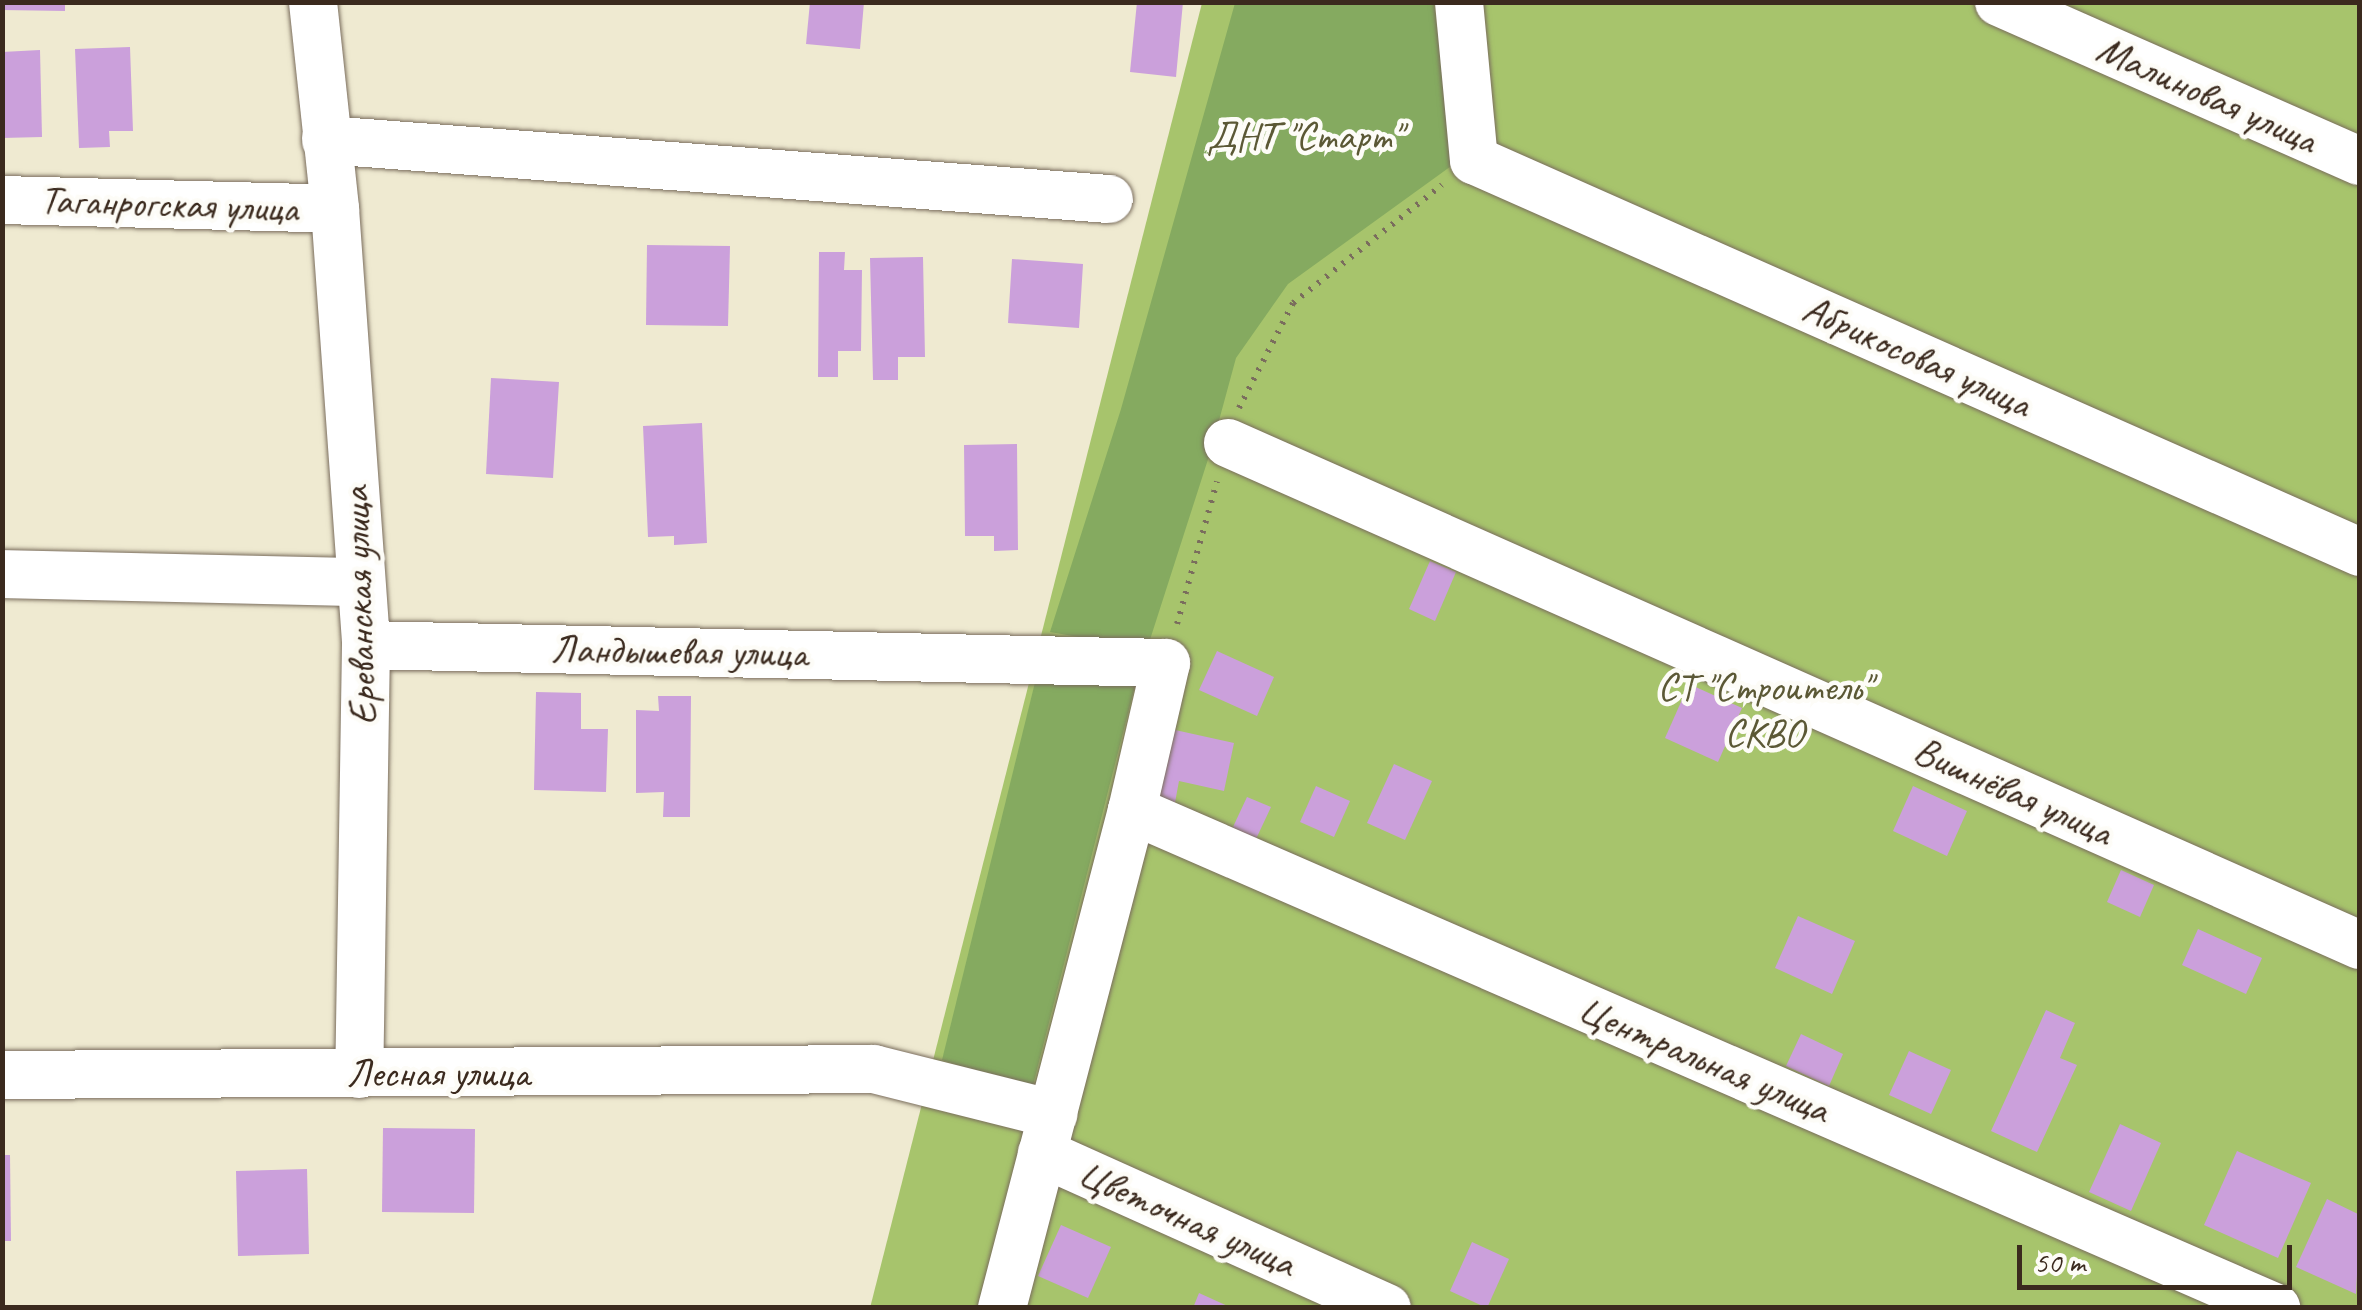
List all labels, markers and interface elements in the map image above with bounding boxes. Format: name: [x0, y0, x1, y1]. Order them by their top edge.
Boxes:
street label: Малиновая улица: [2088, 24, 2326, 164]
park label: ДНТ "Старт": [1207, 112, 1401, 160]
street label: Таганрогская улица: [38, 175, 300, 233]
street label: Абрикосовая улица: [1794, 284, 2040, 428]
street label: Ереванская улица: [331, 485, 387, 727]
street label: Ландышевая улица: [550, 625, 808, 677]
park label: СТ "Строитель" СКВО: [1658, 663, 1870, 757]
street label: Вишнёвая улица: [1904, 725, 2122, 857]
street label: Центральная улица: [1570, 984, 1838, 1134]
street label: Лесная улица: [347, 1049, 529, 1097]
street label: Цветочная улица: [1069, 1148, 1305, 1288]
scale bar: [2022, 1225, 2297, 1287]
text: 50 m: [2034, 1243, 2085, 1281]

